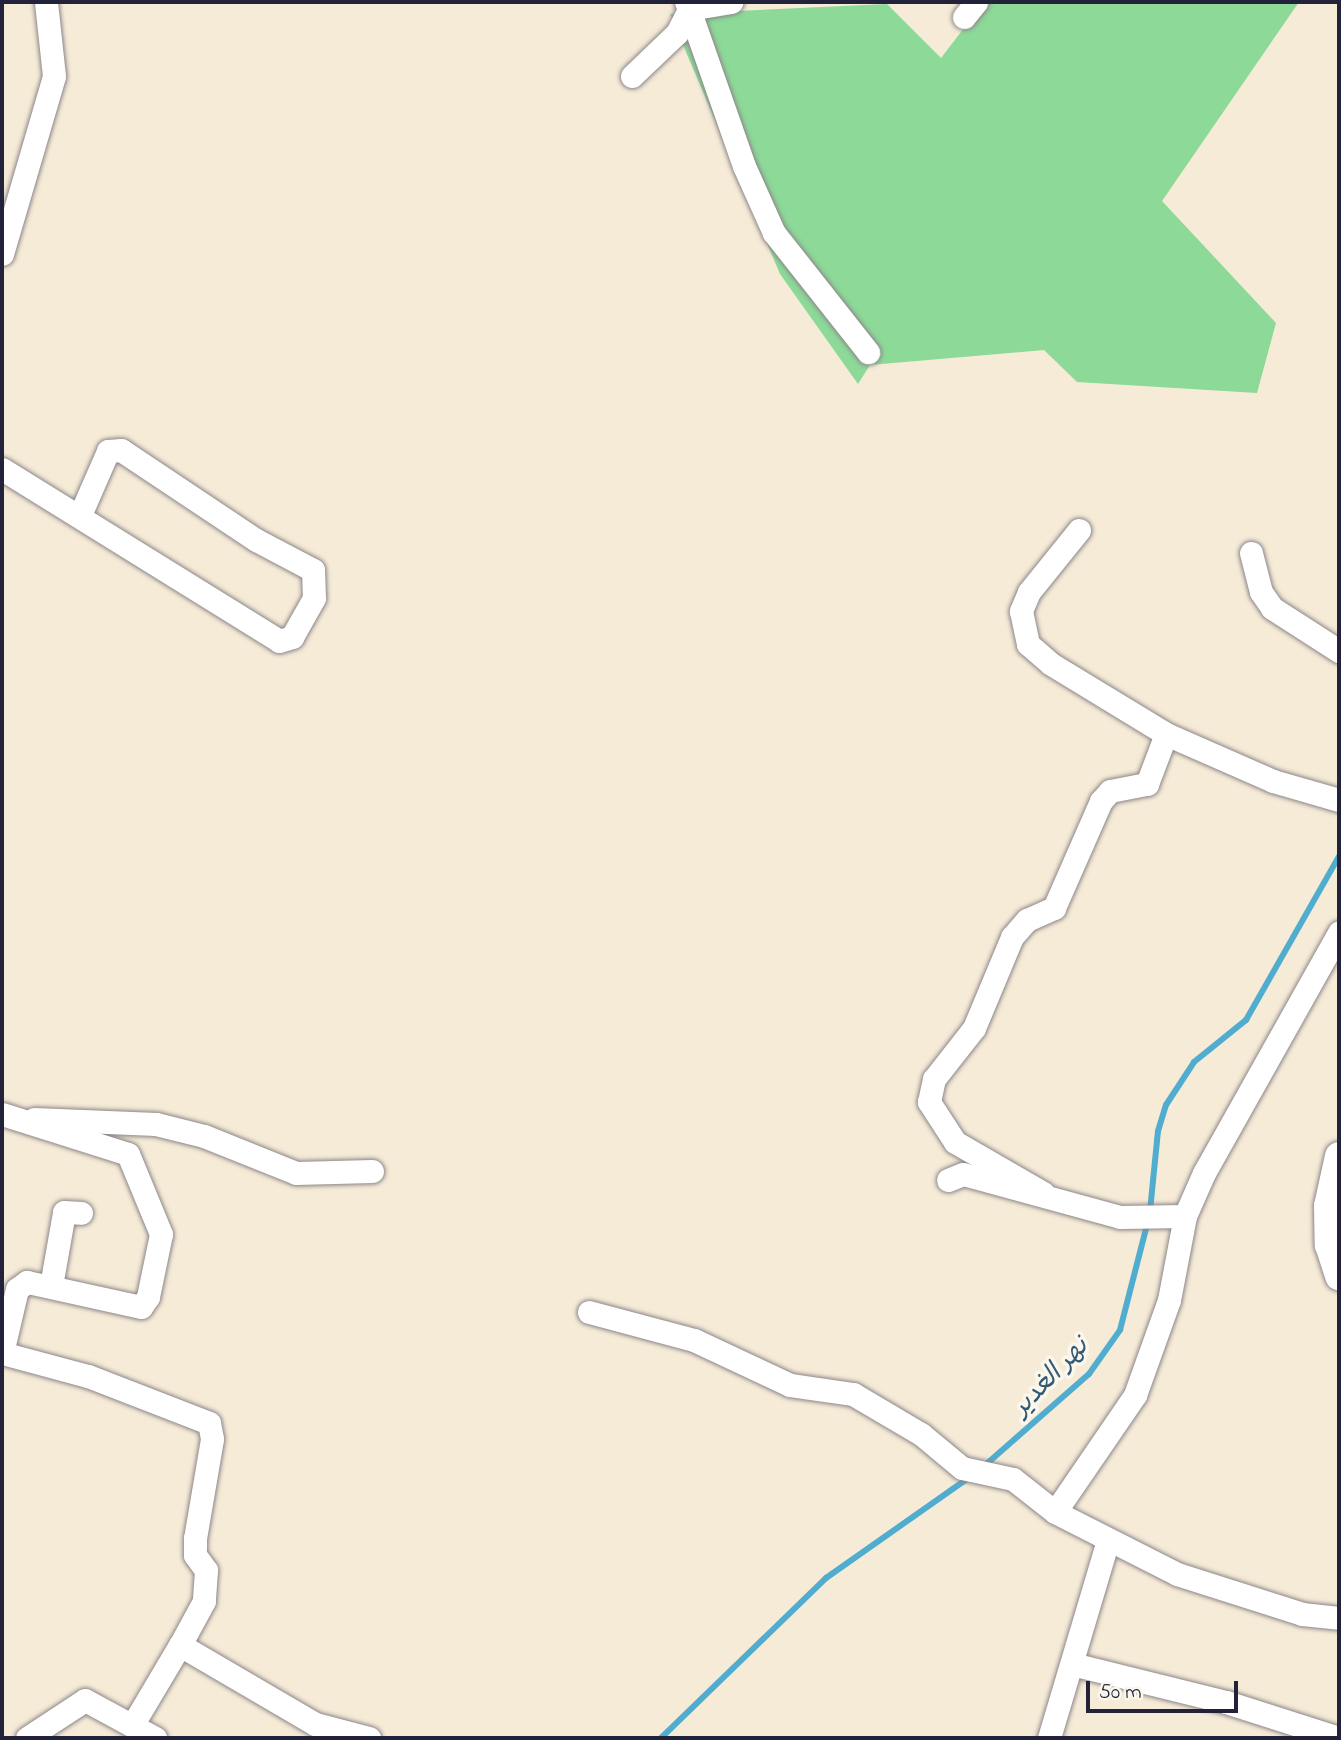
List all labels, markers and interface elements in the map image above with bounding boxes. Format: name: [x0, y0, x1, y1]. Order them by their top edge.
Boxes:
water label: نهر الغدير: [1007, 1333, 1097, 1423]
scale bar: [1089, 1666, 1241, 1710]
text: 50 m: [1099, 1678, 1142, 1708]

